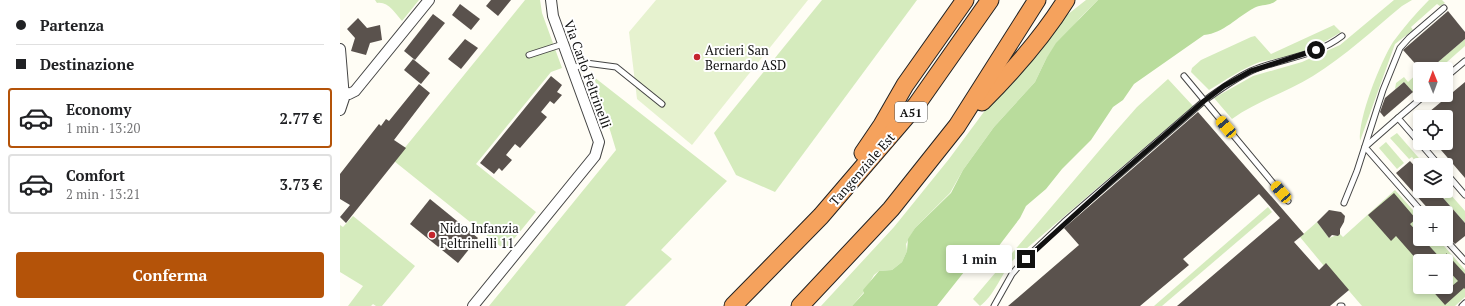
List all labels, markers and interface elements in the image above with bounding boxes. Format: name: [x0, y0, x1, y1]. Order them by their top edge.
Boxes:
text: Partenza: [40, 15, 104, 35]
street label: Via Carlo Feltrinelli: [560, 17, 616, 131]
place label: Arcieri San Bernardo ASD: [705, 41, 786, 74]
route start: [1307, 41, 1325, 59]
marker: Arcieri San Bernardo ASD: [692, 52, 702, 62]
text: Destinazione: [40, 54, 134, 74]
north arrow: [1413, 62, 1453, 102]
map controls: [1413, 62, 1453, 294]
text: Economy: [66, 99, 131, 119]
icon: car: [18, 100, 54, 136]
road number: A51: [895, 102, 927, 122]
text: 2.77 €: [280, 108, 322, 128]
button: locate: [1413, 110, 1453, 150]
car: [1214, 114, 1238, 140]
text: 1 min · 13:20: [66, 119, 140, 137]
street label: Tangenziale Est: [825, 128, 899, 209]
button: layers: [1413, 158, 1453, 198]
text: Comfort: [66, 165, 125, 185]
icon: car: [18, 166, 54, 202]
text: 3.73 €: [280, 174, 322, 194]
car: [1269, 179, 1293, 205]
text: 2 min · 13:21: [66, 185, 140, 203]
button: +: [1413, 206, 1453, 246]
place label: Nido Infanzia Feltrinelli 11: [440, 219, 519, 252]
marker: Nido Infanzia Feltrinelli 11: [427, 230, 437, 240]
callout: 1 min: [946, 245, 1012, 273]
text: 1 min: [961, 250, 997, 268]
route end: [1017, 250, 1035, 268]
button: Conferma: [16, 252, 324, 298]
button: −: [1413, 254, 1453, 294]

